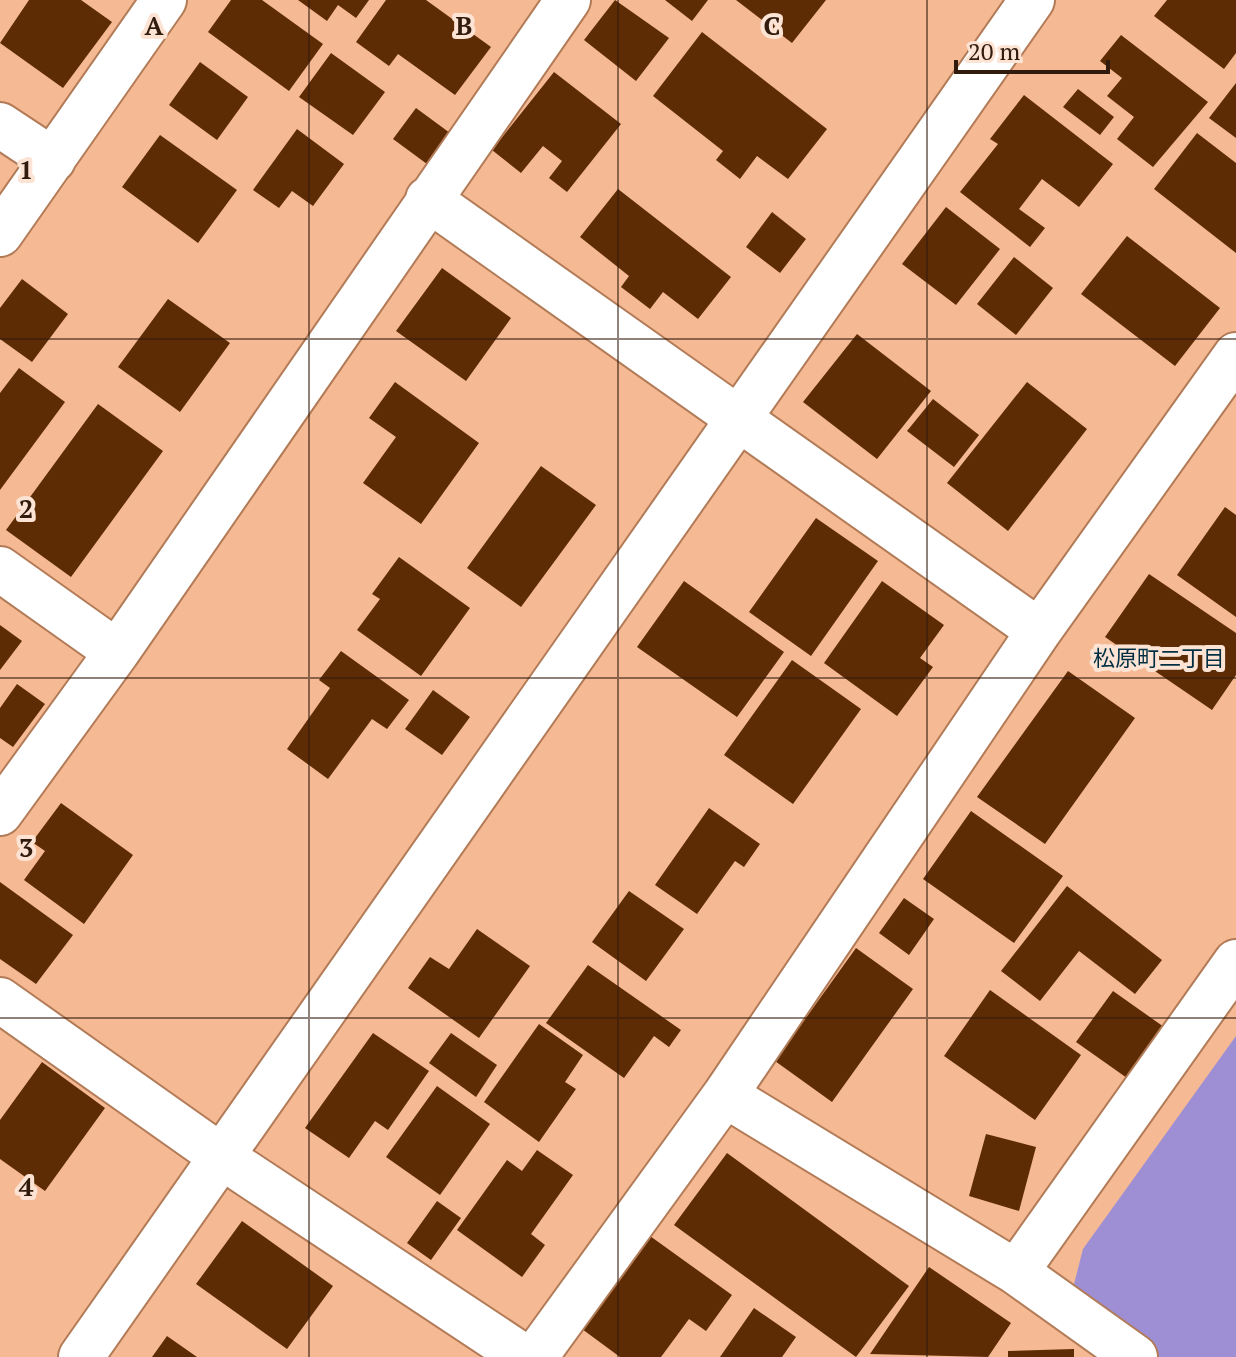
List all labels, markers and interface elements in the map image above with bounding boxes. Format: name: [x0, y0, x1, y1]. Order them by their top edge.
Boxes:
text: A: [145, 8, 164, 42]
text: B: [456, 8, 472, 42]
text: C: [764, 8, 780, 42]
scale bar: [956, 24, 1108, 74]
text: 20 m: [968, 35, 1020, 67]
text: 1: [19, 152, 33, 186]
text: 2: [19, 491, 33, 525]
district label: 松原町二丁目: [1093, 643, 1225, 672]
text: 3: [19, 830, 33, 864]
text: 4: [19, 1169, 34, 1203]

